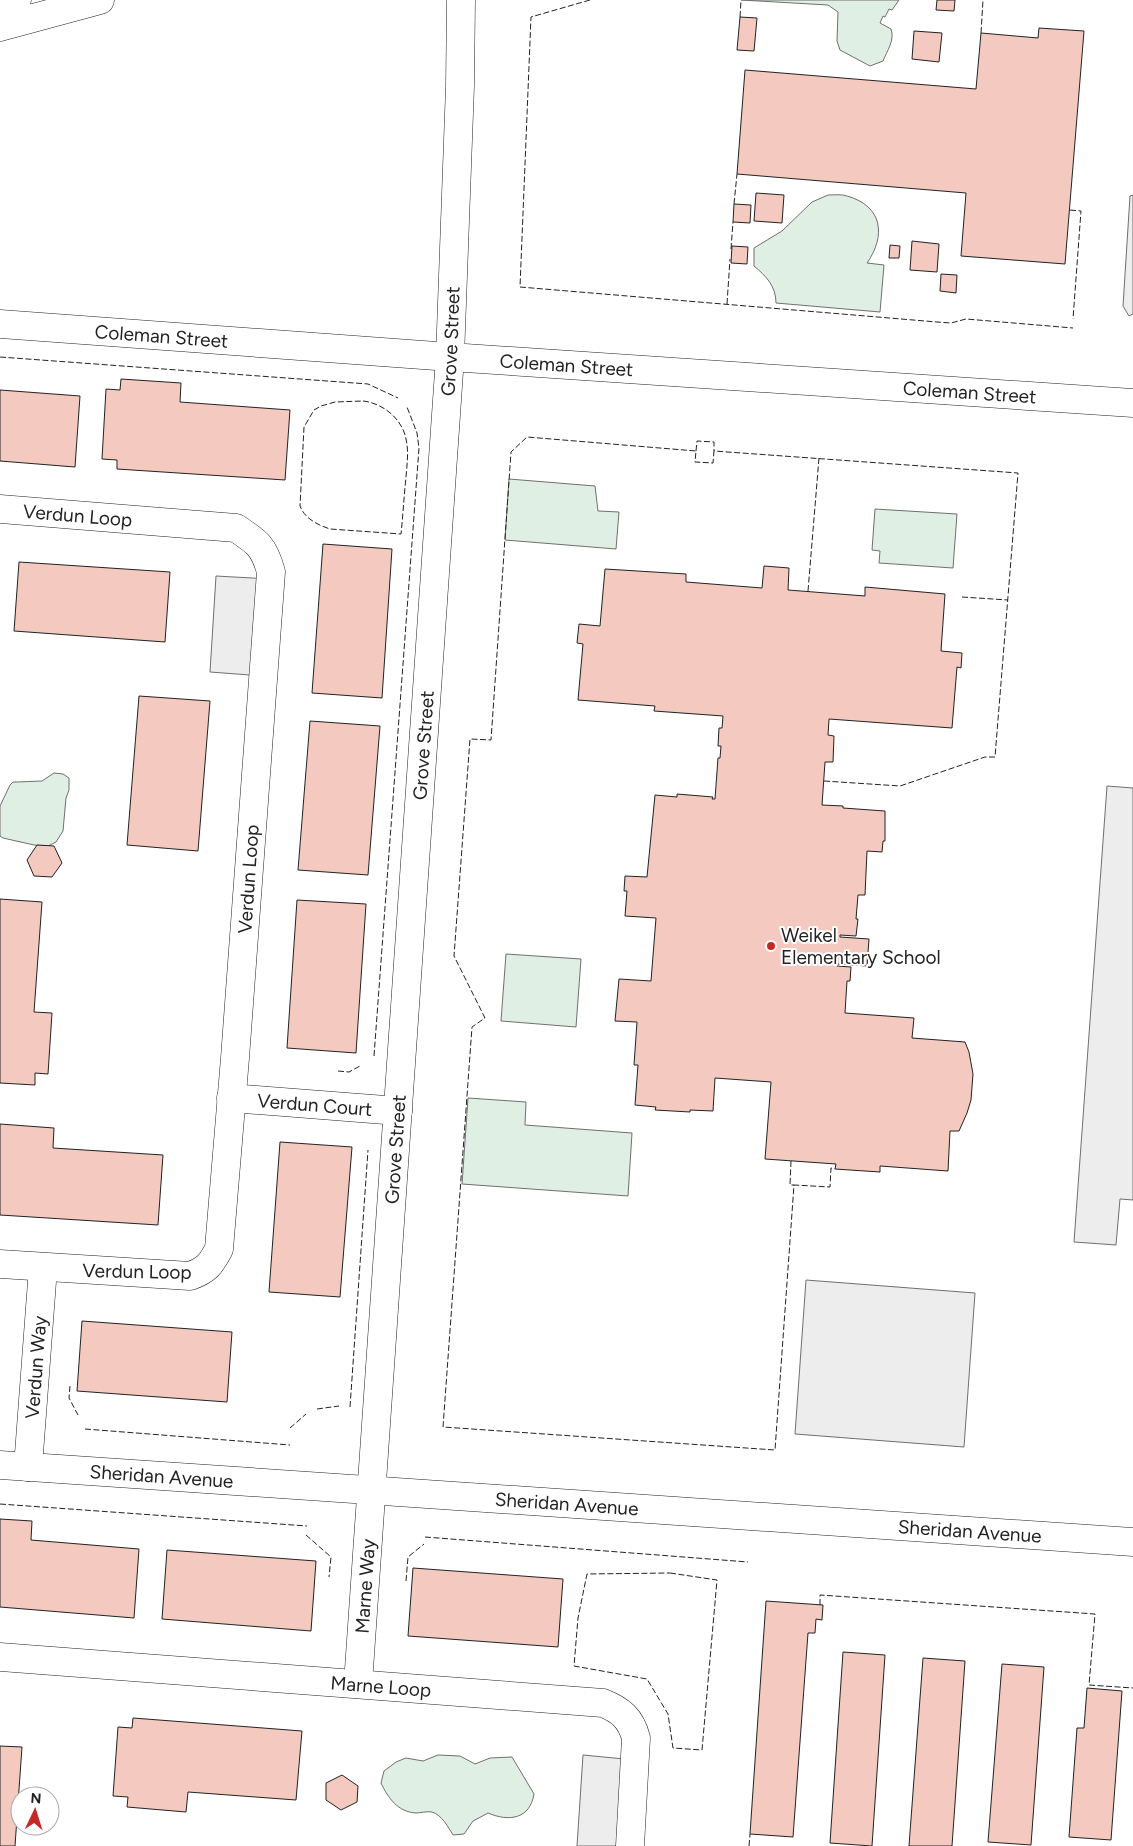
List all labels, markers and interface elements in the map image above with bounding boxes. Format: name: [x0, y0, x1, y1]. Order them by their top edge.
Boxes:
street label: Grove Street: [436, 286, 465, 397]
street label: Coleman Street: [94, 320, 229, 353]
street label: Coleman Street: [499, 349, 634, 381]
street label: Coleman Street: [902, 377, 1037, 408]
street label: Verdun Loop: [22, 500, 133, 532]
street label: Grove Street: [408, 690, 439, 801]
street label: Verdun Loop: [233, 824, 264, 934]
place label: Weikel Elementary School: [781, 924, 941, 969]
marker: Weikel Elementary School: [765, 940, 777, 952]
street label: Verdun Court: [256, 1089, 373, 1121]
street label: Grove Street: [380, 1094, 411, 1205]
street label: Verdun Loop: [82, 1259, 192, 1284]
street label: Verdun Way: [21, 1315, 51, 1420]
street label: Sheridan Avenue: [89, 1460, 234, 1493]
street label: Sheridan Avenue: [494, 1488, 639, 1520]
street label: Sheridan Avenue: [897, 1515, 1042, 1548]
street label: Marne Way: [351, 1538, 380, 1634]
street label: Marne Loop: [330, 1671, 432, 1702]
north arrow: [10, 1786, 60, 1836]
text: N: [30, 1790, 42, 1807]

